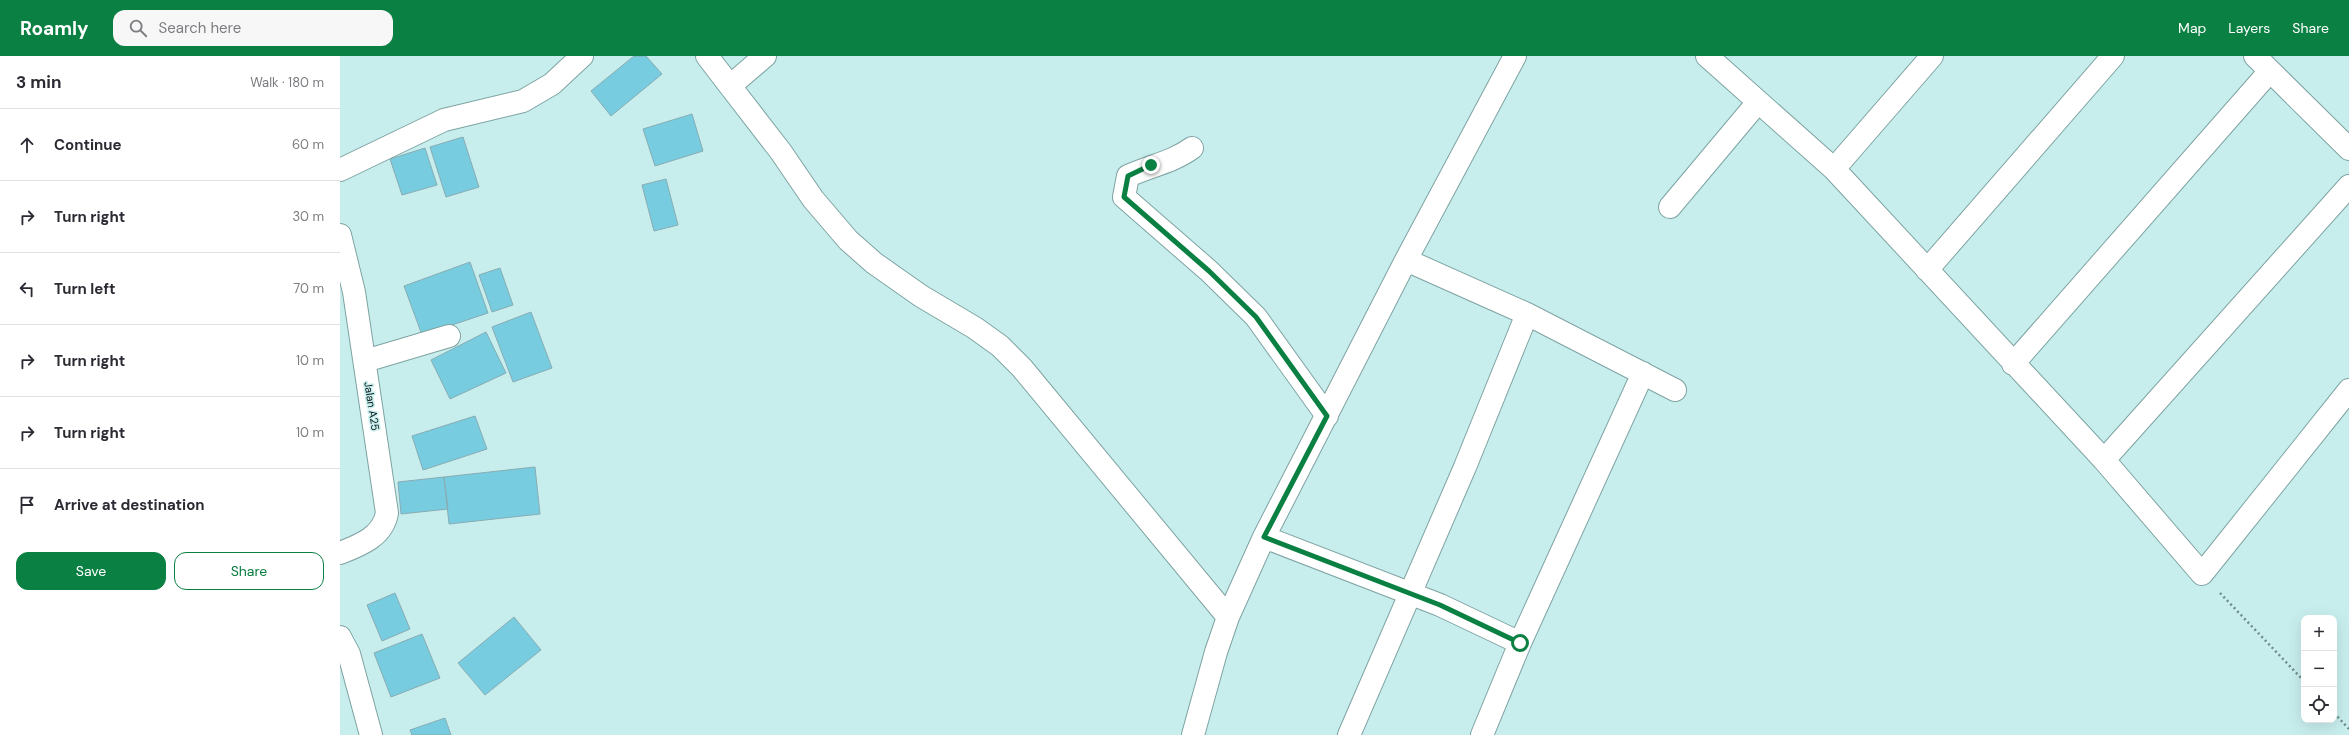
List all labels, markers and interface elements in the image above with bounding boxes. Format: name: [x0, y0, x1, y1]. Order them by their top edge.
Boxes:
search box: [113, 10, 393, 46]
text: Roamly: [20, 16, 89, 41]
icon: search: [127, 17, 149, 39]
text: Search here: [159, 18, 241, 38]
text: Map: [2178, 19, 2206, 37]
text: Layers: [2228, 19, 2270, 37]
text: Share: [2292, 19, 2329, 37]
text: 3 min: [16, 71, 61, 93]
text: Walk · 180 m: [250, 74, 324, 91]
icon: ahead: [16, 134, 38, 156]
text: Continue: [54, 135, 122, 155]
text: 60 m: [292, 136, 324, 153]
route end: [1142, 156, 1160, 174]
icon: right: [16, 206, 38, 228]
text: Turn right: [54, 207, 125, 227]
text: 30 m: [292, 208, 324, 225]
icon: left: [16, 278, 38, 300]
text: Turn left: [54, 279, 115, 299]
text: 70 m: [293, 280, 324, 297]
icon: right: [16, 350, 38, 372]
text: Turn right: [54, 351, 125, 371]
text: 10 m: [296, 352, 324, 369]
street label: Jalan A25: [361, 380, 383, 432]
icon: right: [16, 422, 38, 444]
text: Turn right: [54, 423, 125, 443]
text: 10 m: [296, 424, 324, 441]
icon: arrive: [16, 494, 38, 516]
text: Arrive at destination: [54, 495, 205, 515]
button: Save: [16, 552, 166, 590]
button: Share: [174, 552, 324, 590]
map controls: [2301, 615, 2337, 723]
button: +: [2301, 615, 2337, 651]
route start: [1511, 634, 1529, 652]
button: −: [2301, 651, 2337, 687]
button: locate: [2301, 687, 2337, 723]

